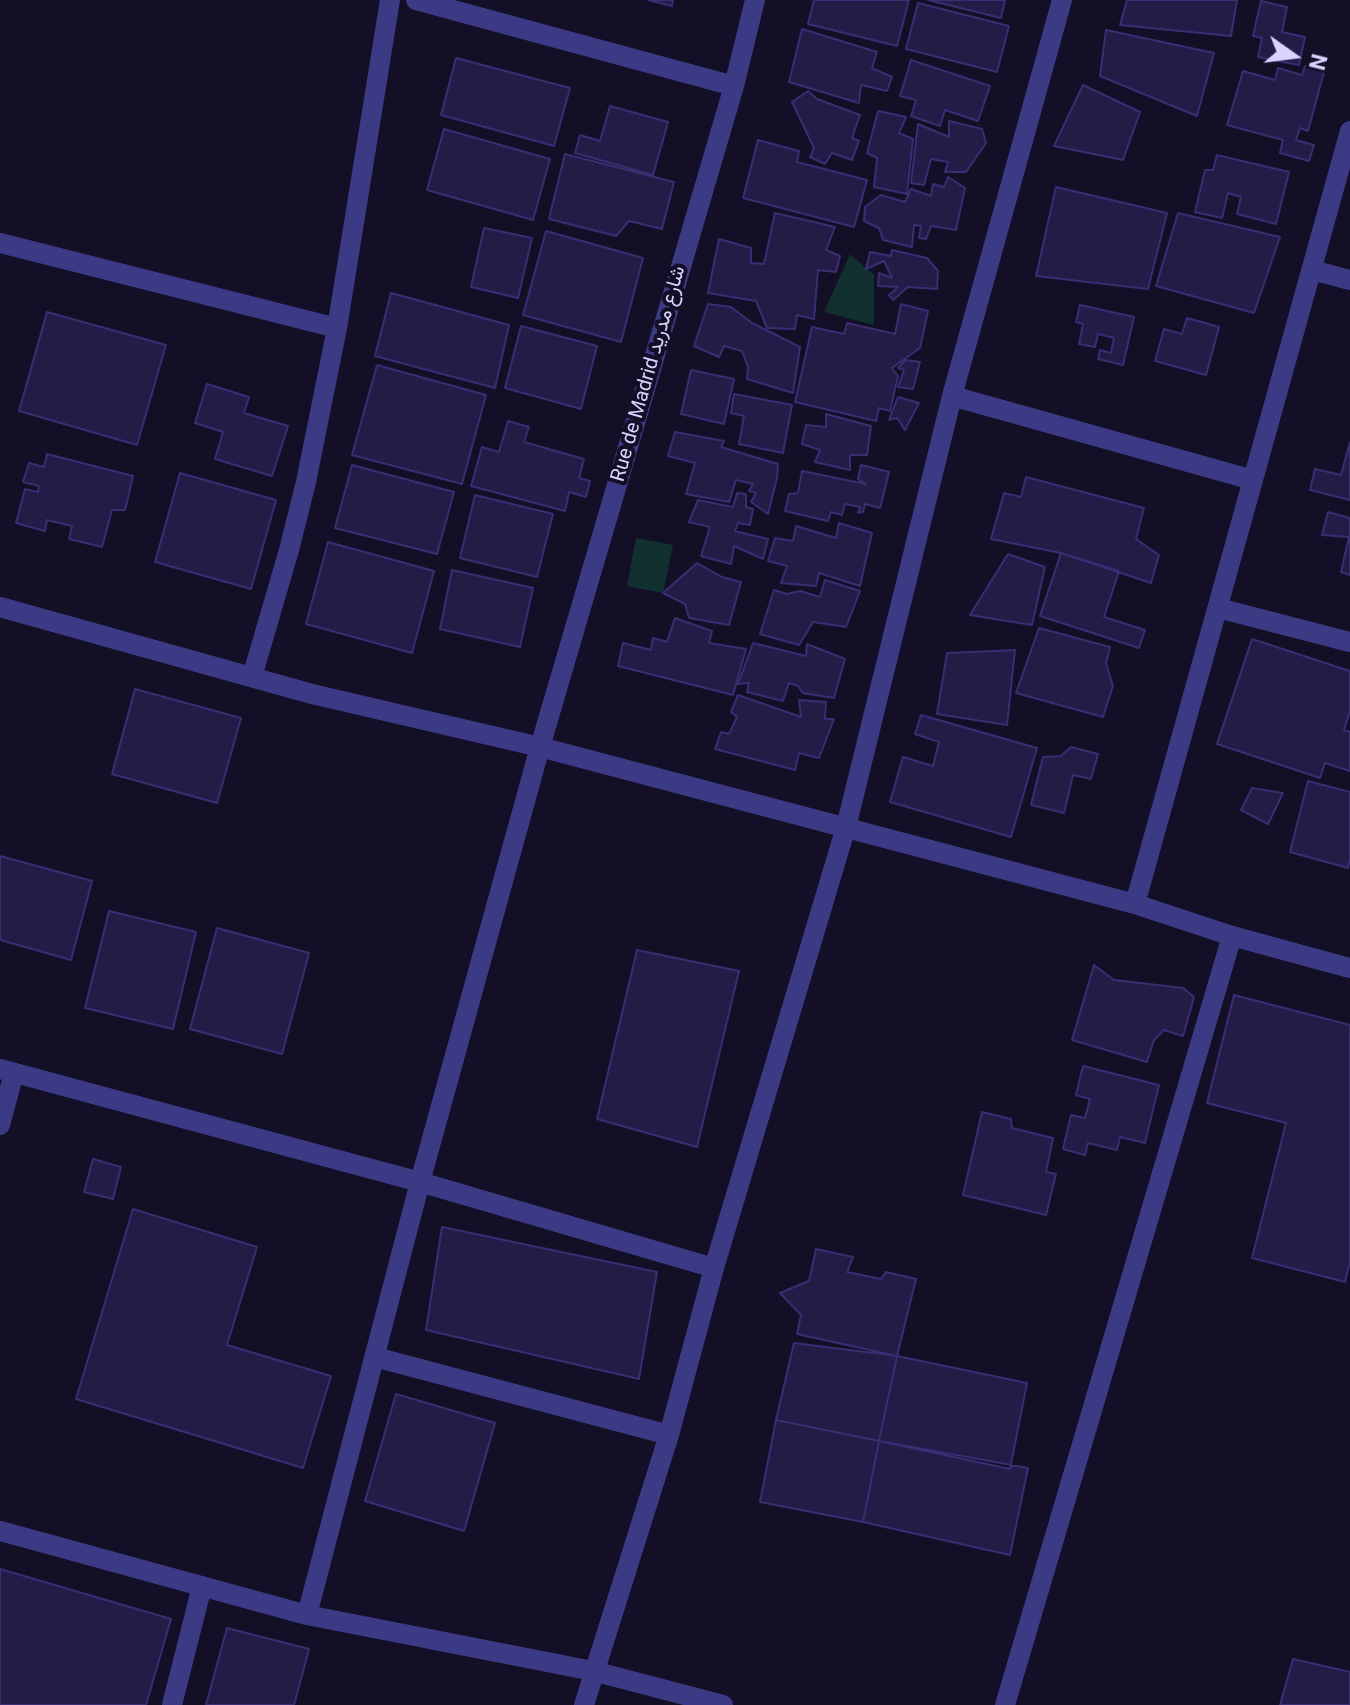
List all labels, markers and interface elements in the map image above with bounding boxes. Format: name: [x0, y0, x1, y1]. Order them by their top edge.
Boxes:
north arrow: [1254, 16, 1334, 96]
text: N: [1304, 51, 1332, 72]
street label: Rue de Madrid شارع مدريد: [607, 263, 691, 485]

